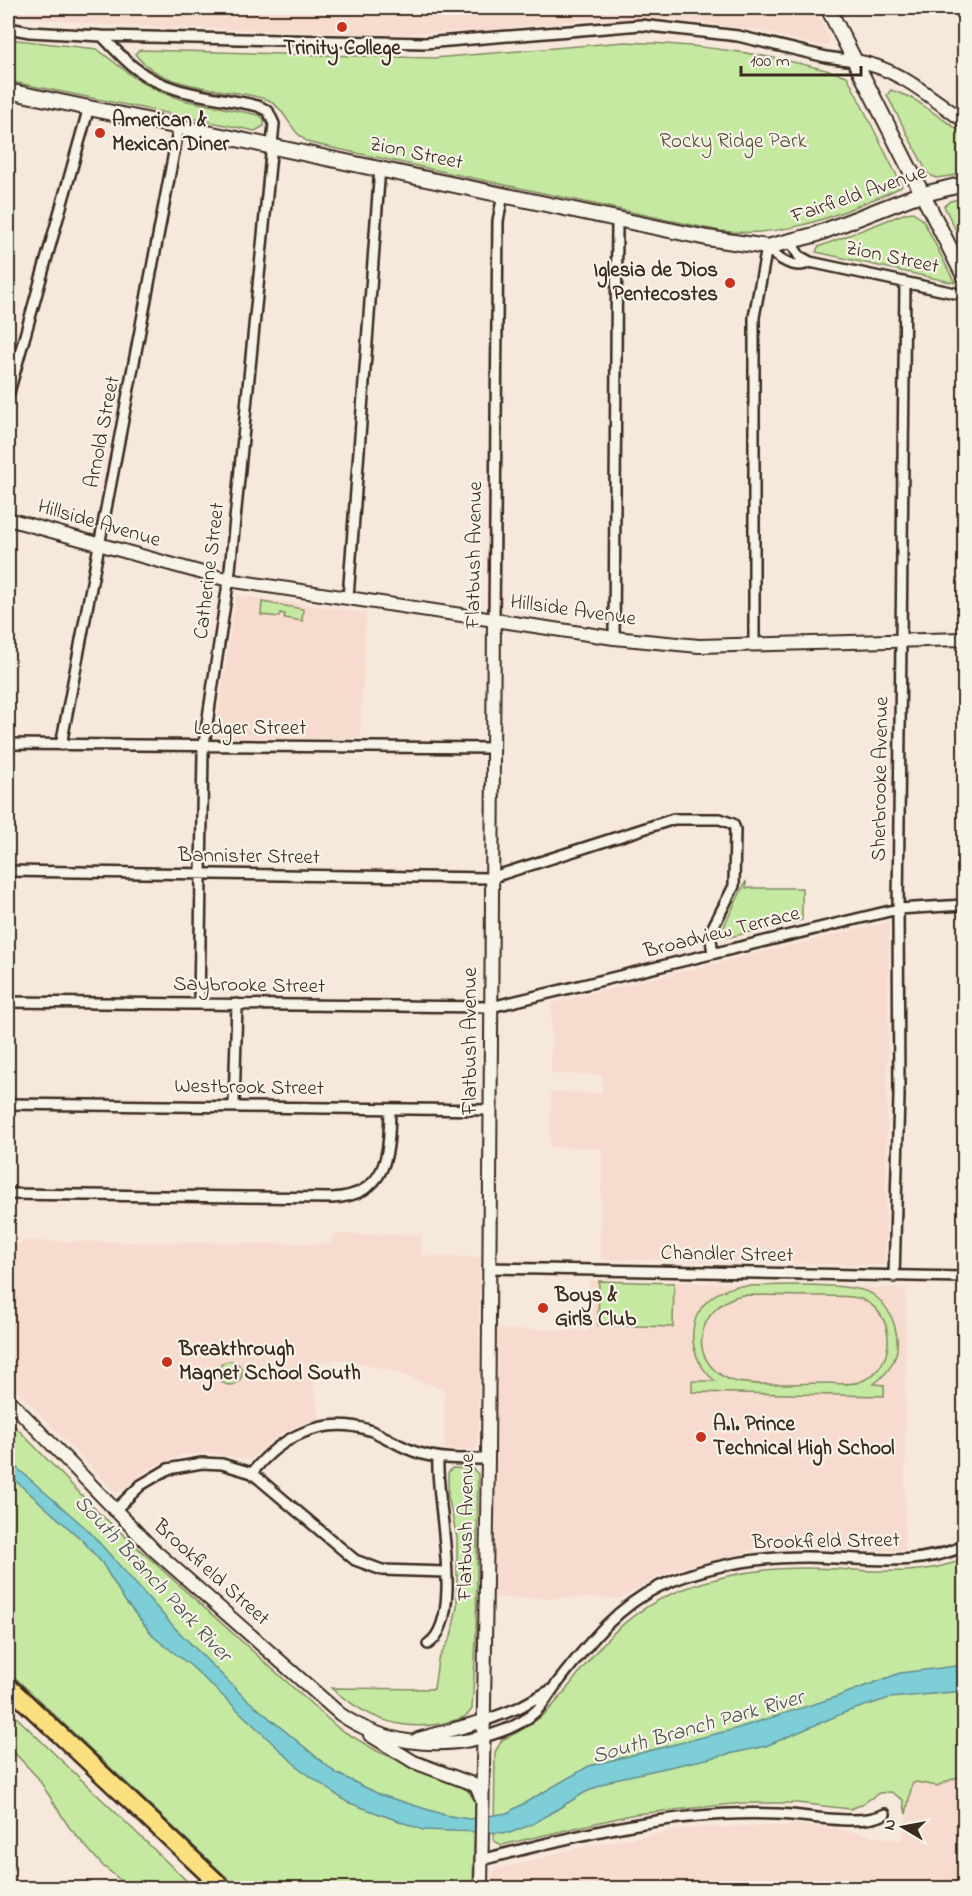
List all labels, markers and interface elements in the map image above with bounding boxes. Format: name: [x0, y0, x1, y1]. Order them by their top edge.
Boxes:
marker: Trinity College: [335, 20, 349, 34]
place label: Trinity College: [283, 34, 401, 66]
scale bar: [741, 39, 861, 77]
text: 100 m: [750, 49, 790, 75]
place label: American & Mexican Diner: [112, 106, 230, 160]
marker: American & Mexican Diner: [93, 126, 107, 140]
park label: Rocky Ridge Park: [659, 127, 807, 159]
street label: Zion Street: [366, 129, 466, 179]
street label: Fairfield Avenue: [786, 158, 931, 233]
street label: Zion Street: [842, 233, 942, 283]
place label: Iglesia de Dios Pentecostes: [593, 256, 718, 310]
marker: Iglesia de Dios Pentecostes: [723, 276, 737, 290]
street label: Arnold Street: [77, 373, 129, 491]
street label: Flatbush Avenue: [459, 481, 491, 630]
street label: Hillside Avenue: [34, 492, 165, 556]
street label: Catherine Street: [187, 501, 233, 641]
street label: Hillside Avenue: [508, 587, 638, 635]
street label: Sherbrooke Avenue: [865, 696, 897, 862]
street label: Ledger Street: [194, 714, 306, 746]
street label: Bannister Street: [177, 841, 320, 873]
street label: Broadview Terrace: [640, 899, 804, 967]
street label: Flatbush Avenue: [456, 967, 486, 1116]
street label: Saybrooke Street: [173, 970, 325, 1004]
street label: Westbrook Street: [174, 1072, 324, 1104]
street label: Chandler Street: [660, 1239, 794, 1271]
place label: Boys & Girls Club: [554, 1281, 637, 1335]
marker: Boys & Girls Club: [536, 1301, 550, 1315]
place label: Breakthrough Magnet School South: [178, 1335, 361, 1391]
marker: Breakthrough Magnet School South: [160, 1355, 174, 1369]
place label: A.I. Prince Technical High School: [713, 1410, 895, 1466]
marker: A.I. Prince Technical High School: [694, 1430, 708, 1444]
street label: Flatbush Avenue: [451, 1453, 483, 1602]
water label: South Branch Park River: [66, 1488, 240, 1672]
street label: Brookfield Street: [145, 1512, 276, 1633]
street label: Brookfield Street: [751, 1526, 900, 1558]
water label: South Branch Park River: [588, 1682, 811, 1774]
north arrow: [873, 1797, 933, 1857]
text: N: [877, 1817, 903, 1832]

